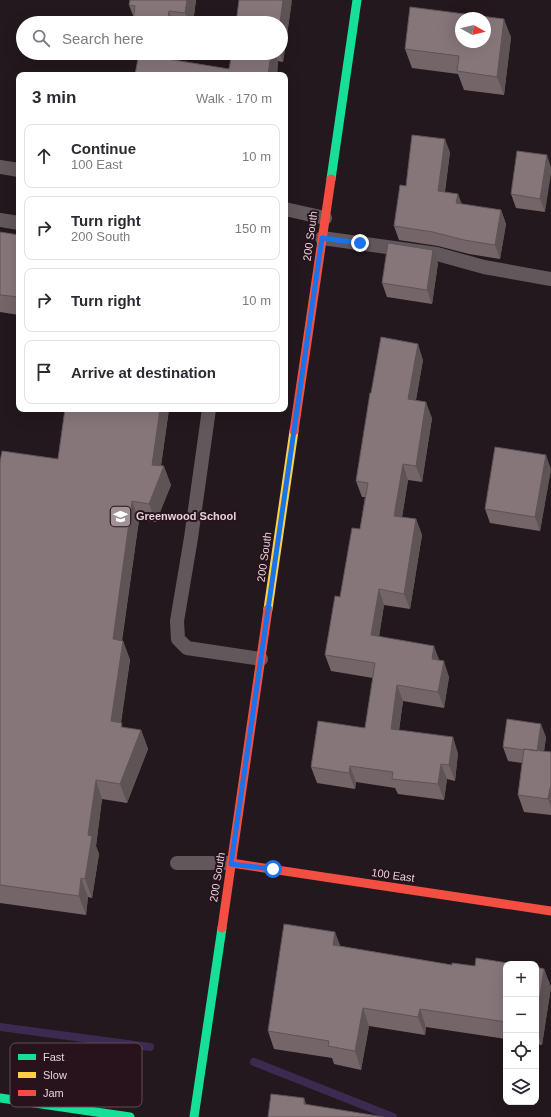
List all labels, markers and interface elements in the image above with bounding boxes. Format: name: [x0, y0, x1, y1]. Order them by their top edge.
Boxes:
north arrow: [455, 12, 491, 48]
search box: [16, 16, 288, 60]
icon: search: [30, 27, 52, 49]
text: Search here: [62, 30, 144, 47]
text: 3 min: [32, 88, 76, 107]
text: Walk · 170 m: [196, 91, 272, 106]
text: Continue: [71, 140, 136, 157]
icon: ahead: [33, 145, 55, 167]
text: 10 m: [242, 149, 271, 164]
text: 100 East: [71, 157, 122, 172]
street label: 200 South: [301, 210, 319, 262]
text: Turn right: [71, 212, 141, 229]
icon: right: [33, 217, 55, 239]
text: 150 m: [235, 221, 271, 236]
text: 200 South: [71, 229, 130, 244]
route end: [351, 234, 369, 252]
icon: right: [33, 289, 55, 311]
text: Turn right: [71, 292, 141, 309]
text: 10 m: [242, 293, 271, 308]
icon: arrive: [33, 361, 55, 383]
text: Arrive at destination: [71, 364, 216, 381]
school or university icon: Greenwood School: [107, 503, 133, 529]
place label: Greenwood School: [136, 510, 236, 522]
street label: 200 South: [255, 531, 273, 583]
street label: 200 South: [207, 851, 227, 903]
route start: [264, 860, 282, 878]
street label: 100 East: [371, 866, 415, 884]
map controls: [503, 961, 539, 1105]
button: +: [503, 961, 539, 997]
button: −: [503, 997, 539, 1033]
button: locate: [503, 1033, 539, 1069]
legend: [10, 1043, 142, 1107]
text: Fast: [43, 1051, 64, 1063]
text: Slow: [43, 1069, 67, 1081]
button: layers: [503, 1069, 539, 1105]
text: Jam: [43, 1087, 64, 1099]

